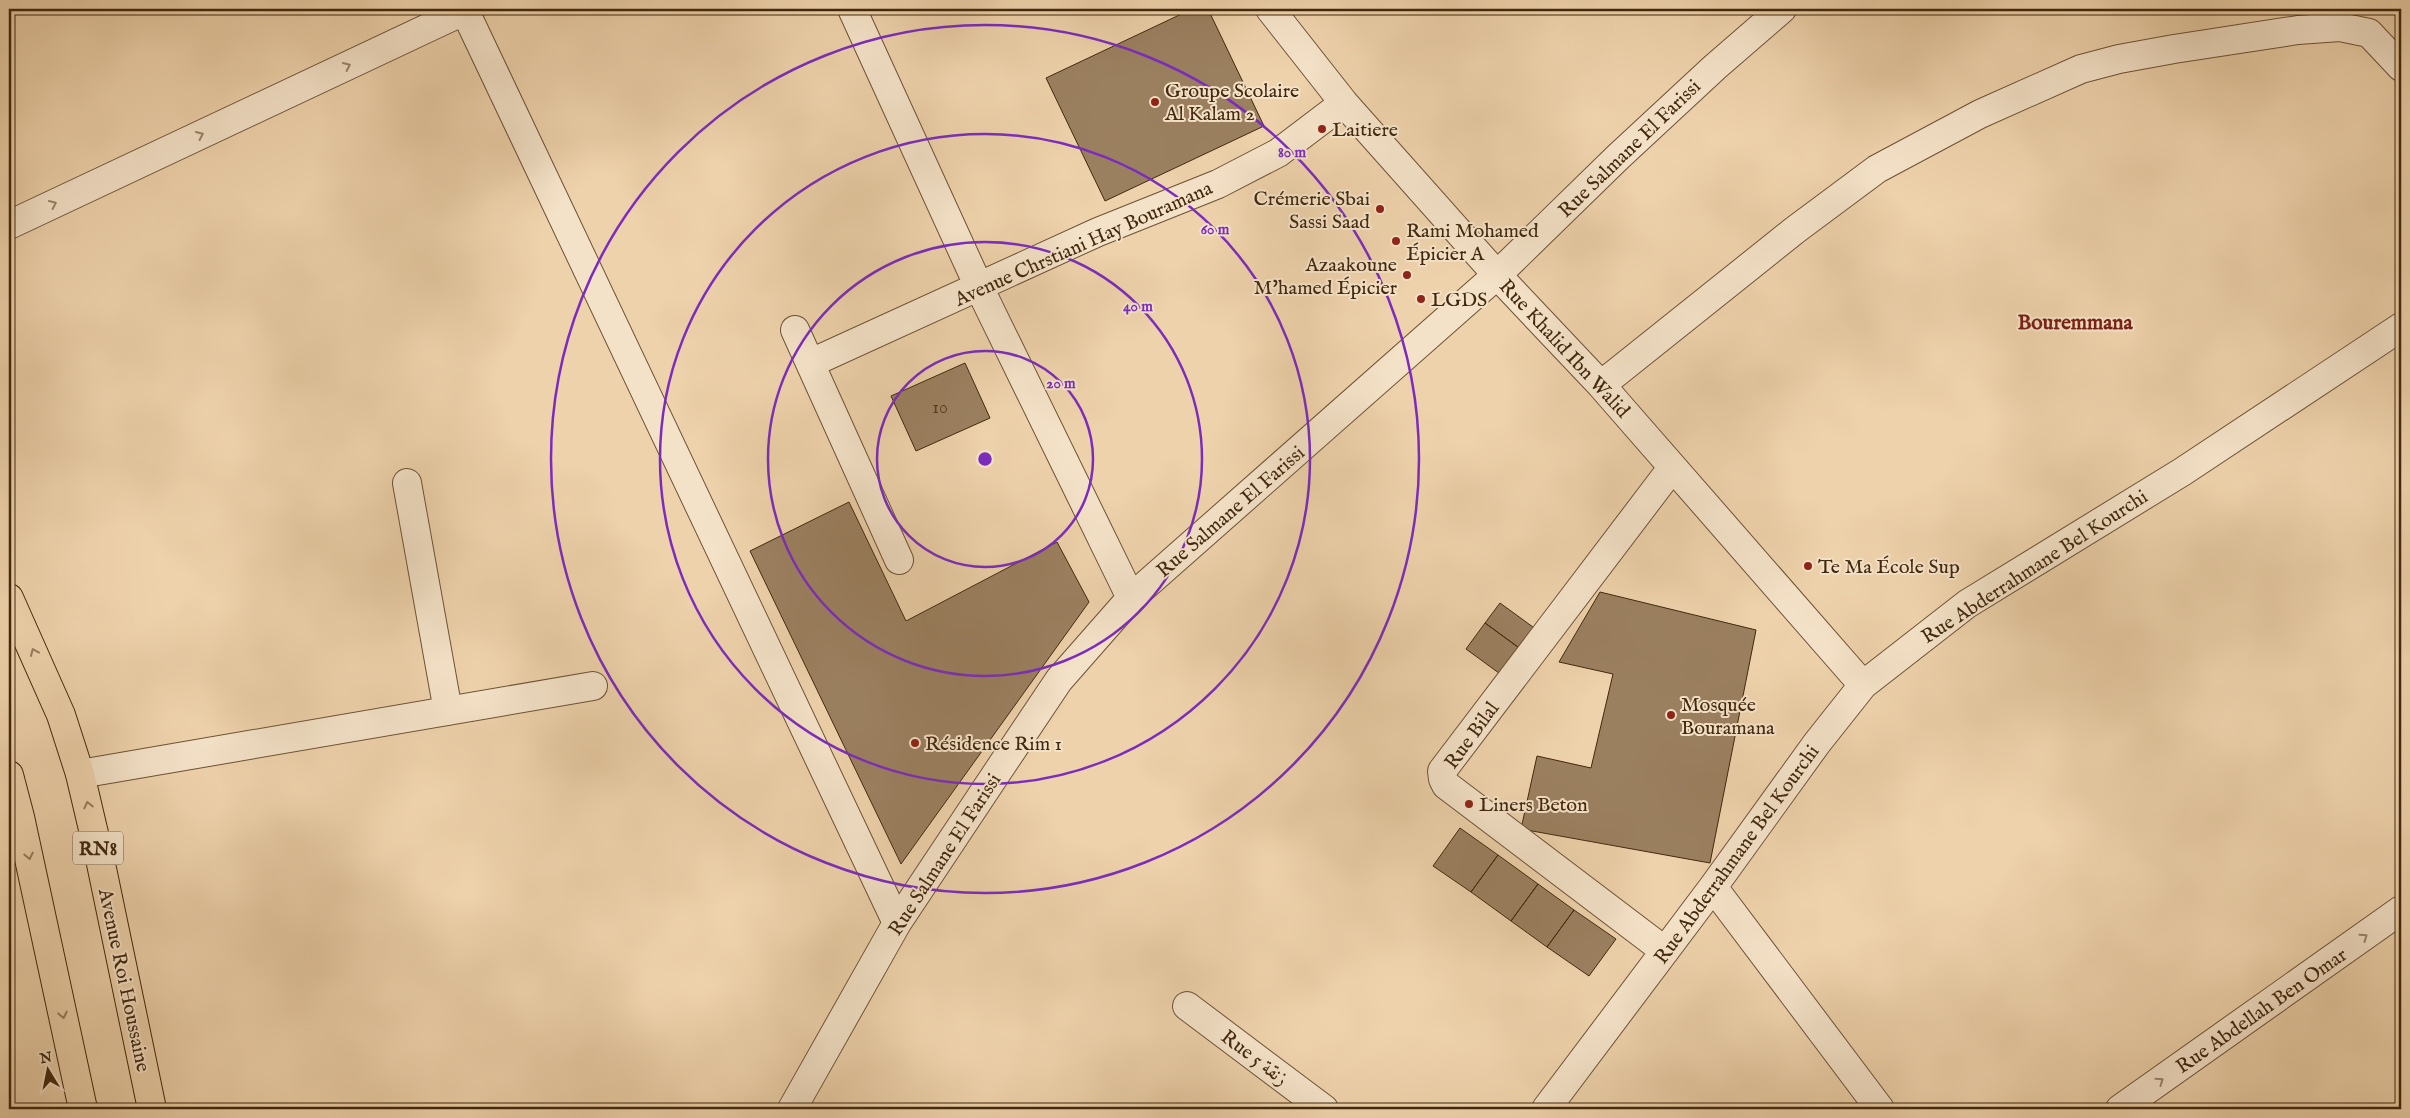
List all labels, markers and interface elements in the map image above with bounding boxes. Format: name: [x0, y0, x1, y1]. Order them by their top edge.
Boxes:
one-way arrow: [342, 62, 351, 72]
street label: Rue Salmane El Farissi: [1554, 75, 1707, 224]
place label: Groupe Scolaire Al Kalam 2: [1164, 79, 1299, 127]
marker: Groupe Scolaire Al Kalam 2: [1149, 96, 1161, 108]
place label: Laitiere: [1332, 118, 1398, 143]
marker: Laitiere: [1316, 123, 1328, 135]
one-way arrow: [195, 131, 204, 141]
text: 80 m: [1278, 143, 1306, 162]
street label: Avenue Chrstiani Hay Bouramana: [950, 176, 1217, 313]
place label: Crémerie Sbai Sassi Saad: [1254, 187, 1370, 235]
one-way arrow: [48, 200, 57, 211]
marker: Crémerie Sbai Sassi Saad: [1374, 203, 1386, 215]
place label: Rami Mohamed Épicier A: [1406, 219, 1539, 267]
text: 60 m: [1201, 220, 1230, 239]
marker: Rami Mohamed Épicier A: [1390, 235, 1402, 247]
place label: Azaakoune M'hamed Épicier: [1254, 253, 1398, 301]
marker: Azaakoune M'hamed Épicier: [1401, 269, 1413, 281]
street label: Rue Khalid Ibn Walid: [1493, 274, 1635, 424]
place label: LGDS: [1431, 288, 1487, 313]
marker: LGDS: [1415, 293, 1427, 305]
text: 40 m: [1123, 297, 1153, 316]
district label: Bouremmana: [2017, 310, 2133, 337]
text: 20 m: [1046, 374, 1076, 393]
house number: 10: [932, 397, 948, 420]
street label: Rue Salmane El Farissi: [1152, 441, 1310, 583]
centre of rings: [976, 450, 994, 468]
street label: Rue Abderrahmane Bel Kourchi: [1917, 485, 2153, 650]
place label: Te Ma École Sup: [1818, 555, 1960, 580]
marker: Te Ma École Sup: [1802, 560, 1814, 572]
one-way arrow: [30, 648, 40, 657]
place label: Mosquée Bouramana: [1681, 693, 1775, 741]
street label: Rue Bilal: [1439, 697, 1505, 774]
marker: Mosquée Bouramana: [1665, 709, 1677, 721]
place label: Résidence Rim 1: [925, 732, 1062, 757]
marker: Résidence Rim 1: [909, 737, 921, 749]
street label: Rue Abderrahmane Bel Kourchi: [1649, 740, 1825, 969]
street label: Rue Salmane El Farissi: [883, 769, 1007, 941]
place label: Liners Beton: [1479, 793, 1588, 818]
marker: Liners Beton: [1463, 798, 1475, 810]
one-way arrow: [83, 800, 94, 809]
road number: RN8: [73, 831, 123, 864]
one-way arrow: [23, 852, 34, 861]
street label: Avenue Roi Houssaine: [92, 885, 155, 1074]
one-way arrow: [2358, 934, 2367, 943]
street label: Rue Abdellah Ben Omar: [2171, 942, 2353, 1080]
one-way arrow: [57, 1011, 68, 1020]
street label: Rue 5 زنقة: [1216, 1025, 1293, 1092]
north arrow: [22, 1046, 72, 1096]
text: N: [37, 1048, 53, 1068]
one-way arrow: [2154, 1078, 2163, 1087]

